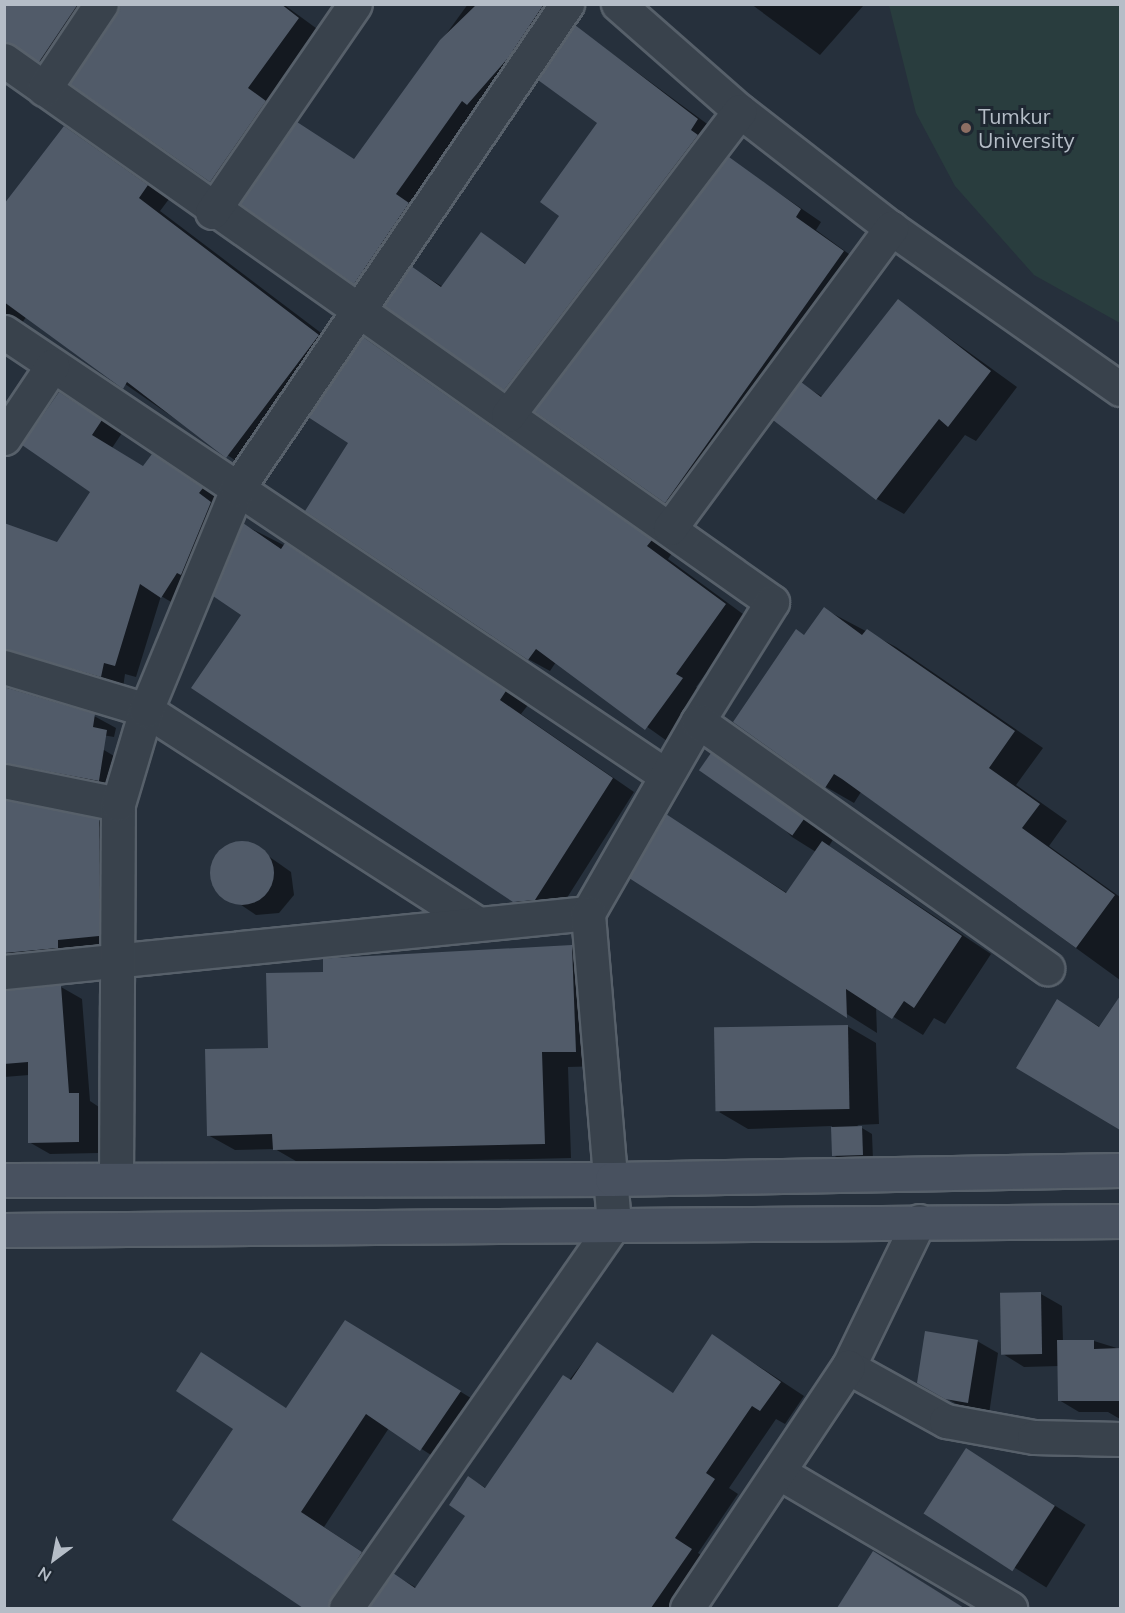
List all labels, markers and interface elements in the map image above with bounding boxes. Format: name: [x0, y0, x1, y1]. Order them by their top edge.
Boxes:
place label: Tumkur University: [978, 103, 1075, 153]
marker: Tumkur University: [959, 121, 973, 135]
north arrow: [24, 1529, 84, 1589]
text: N: [34, 1563, 55, 1586]

